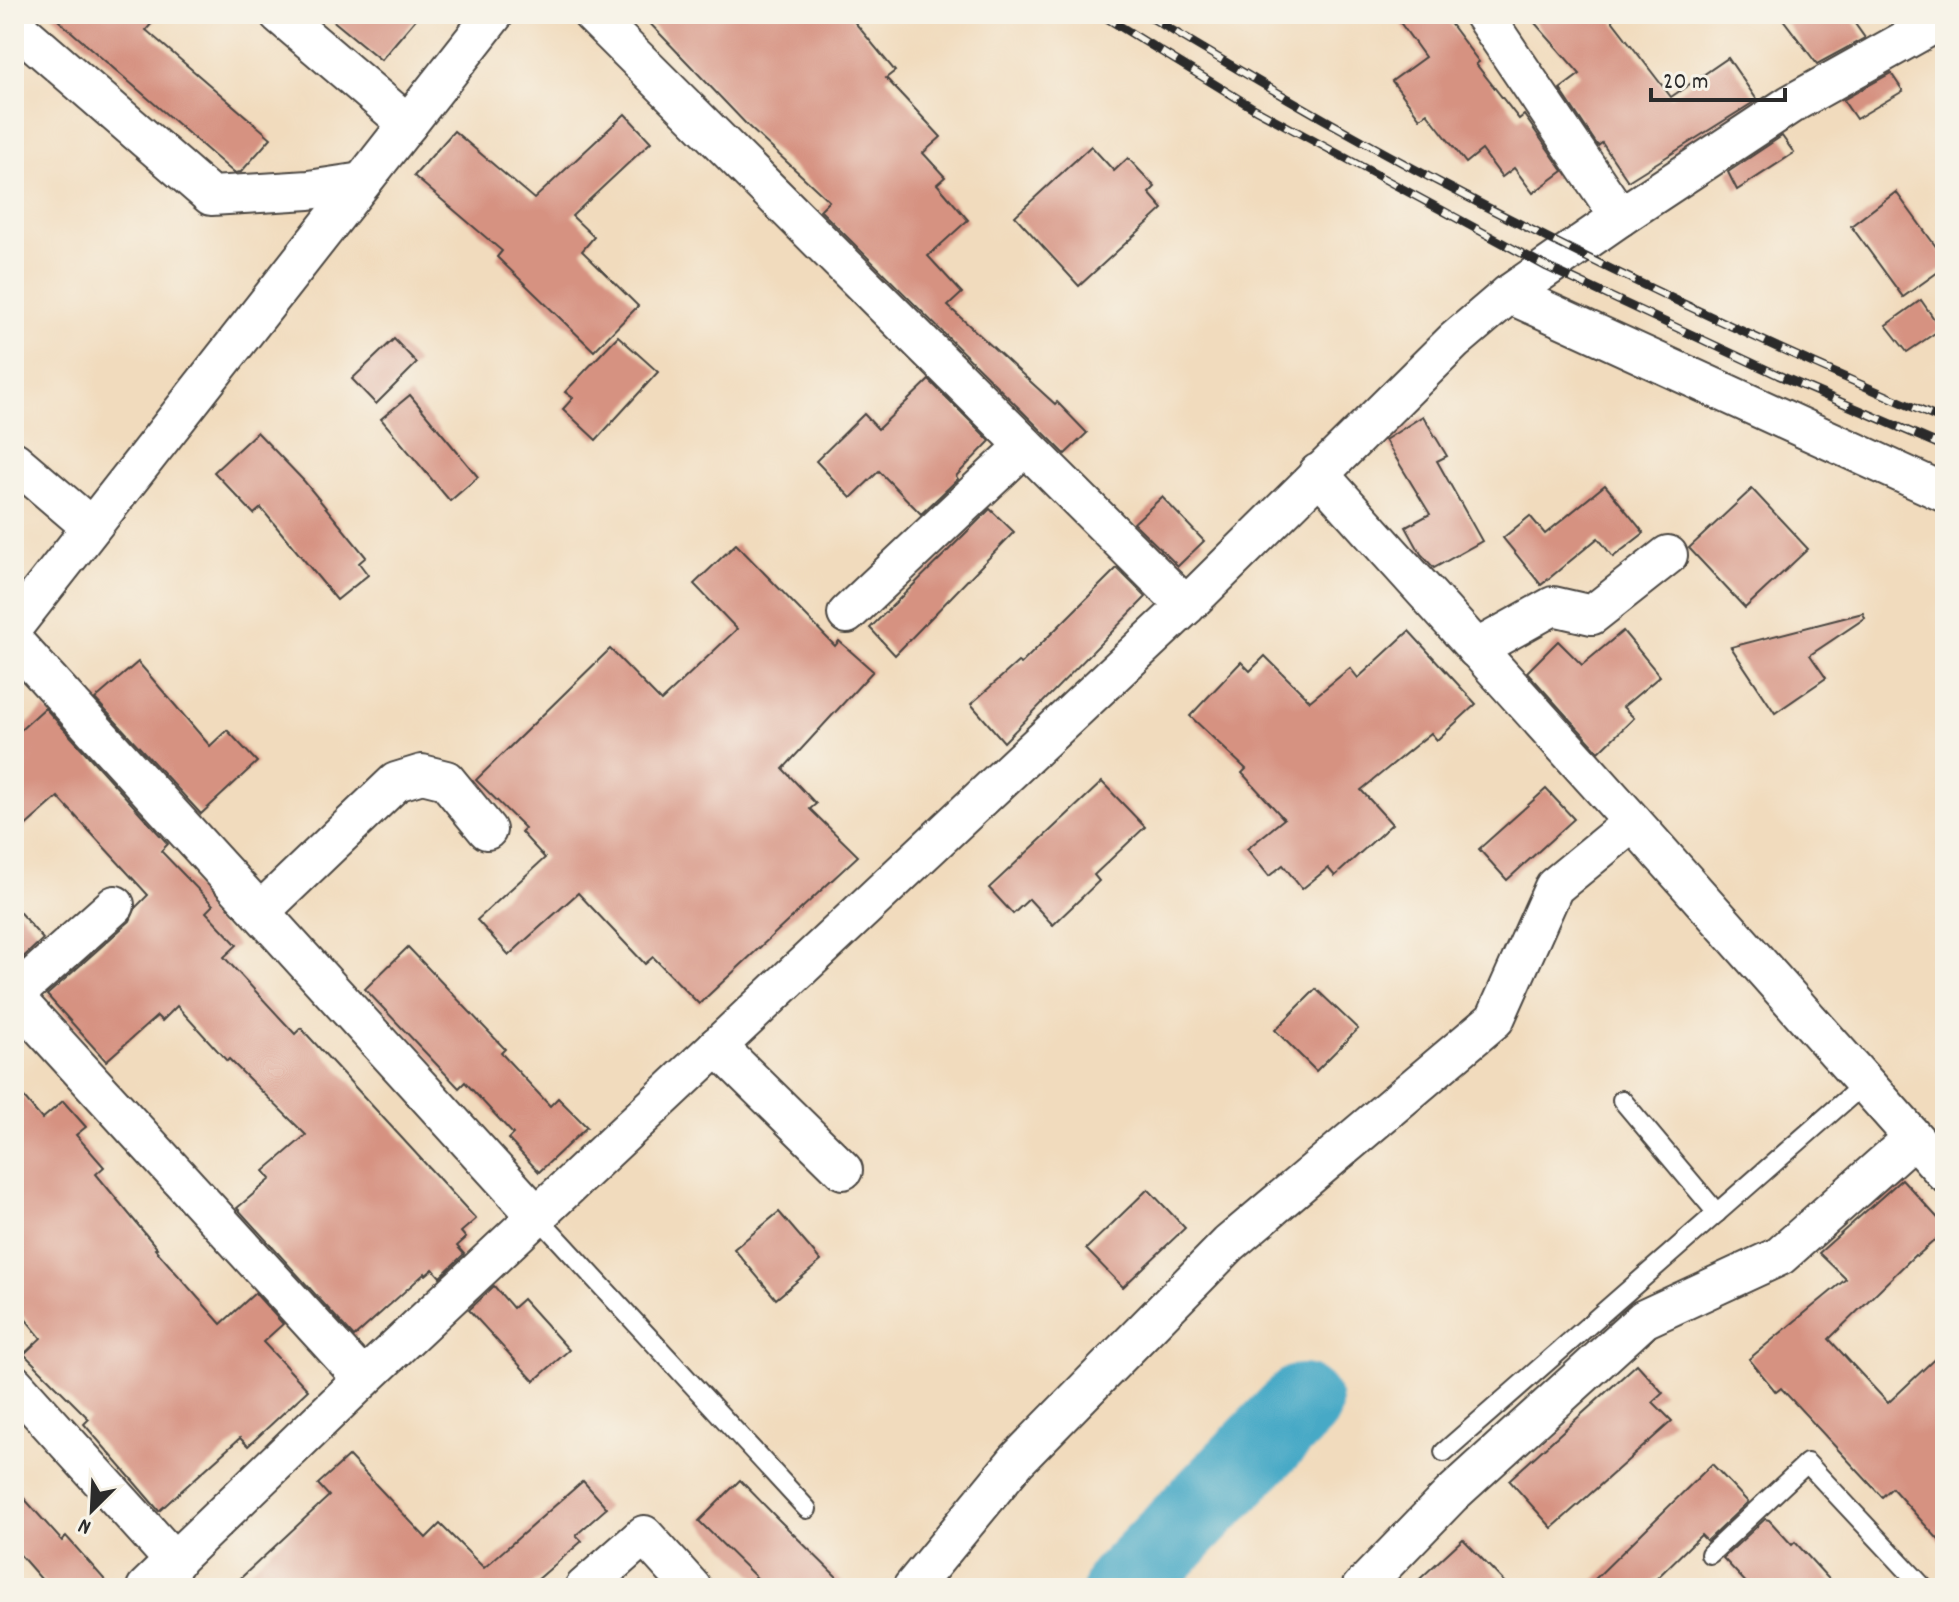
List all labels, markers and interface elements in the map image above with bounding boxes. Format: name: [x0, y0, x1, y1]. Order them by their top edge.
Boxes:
scale bar: [1651, 52, 1785, 102]
text: 20 m: [1663, 66, 1709, 100]
north arrow: [52, 1470, 132, 1550]
text: N: [74, 1509, 97, 1541]

